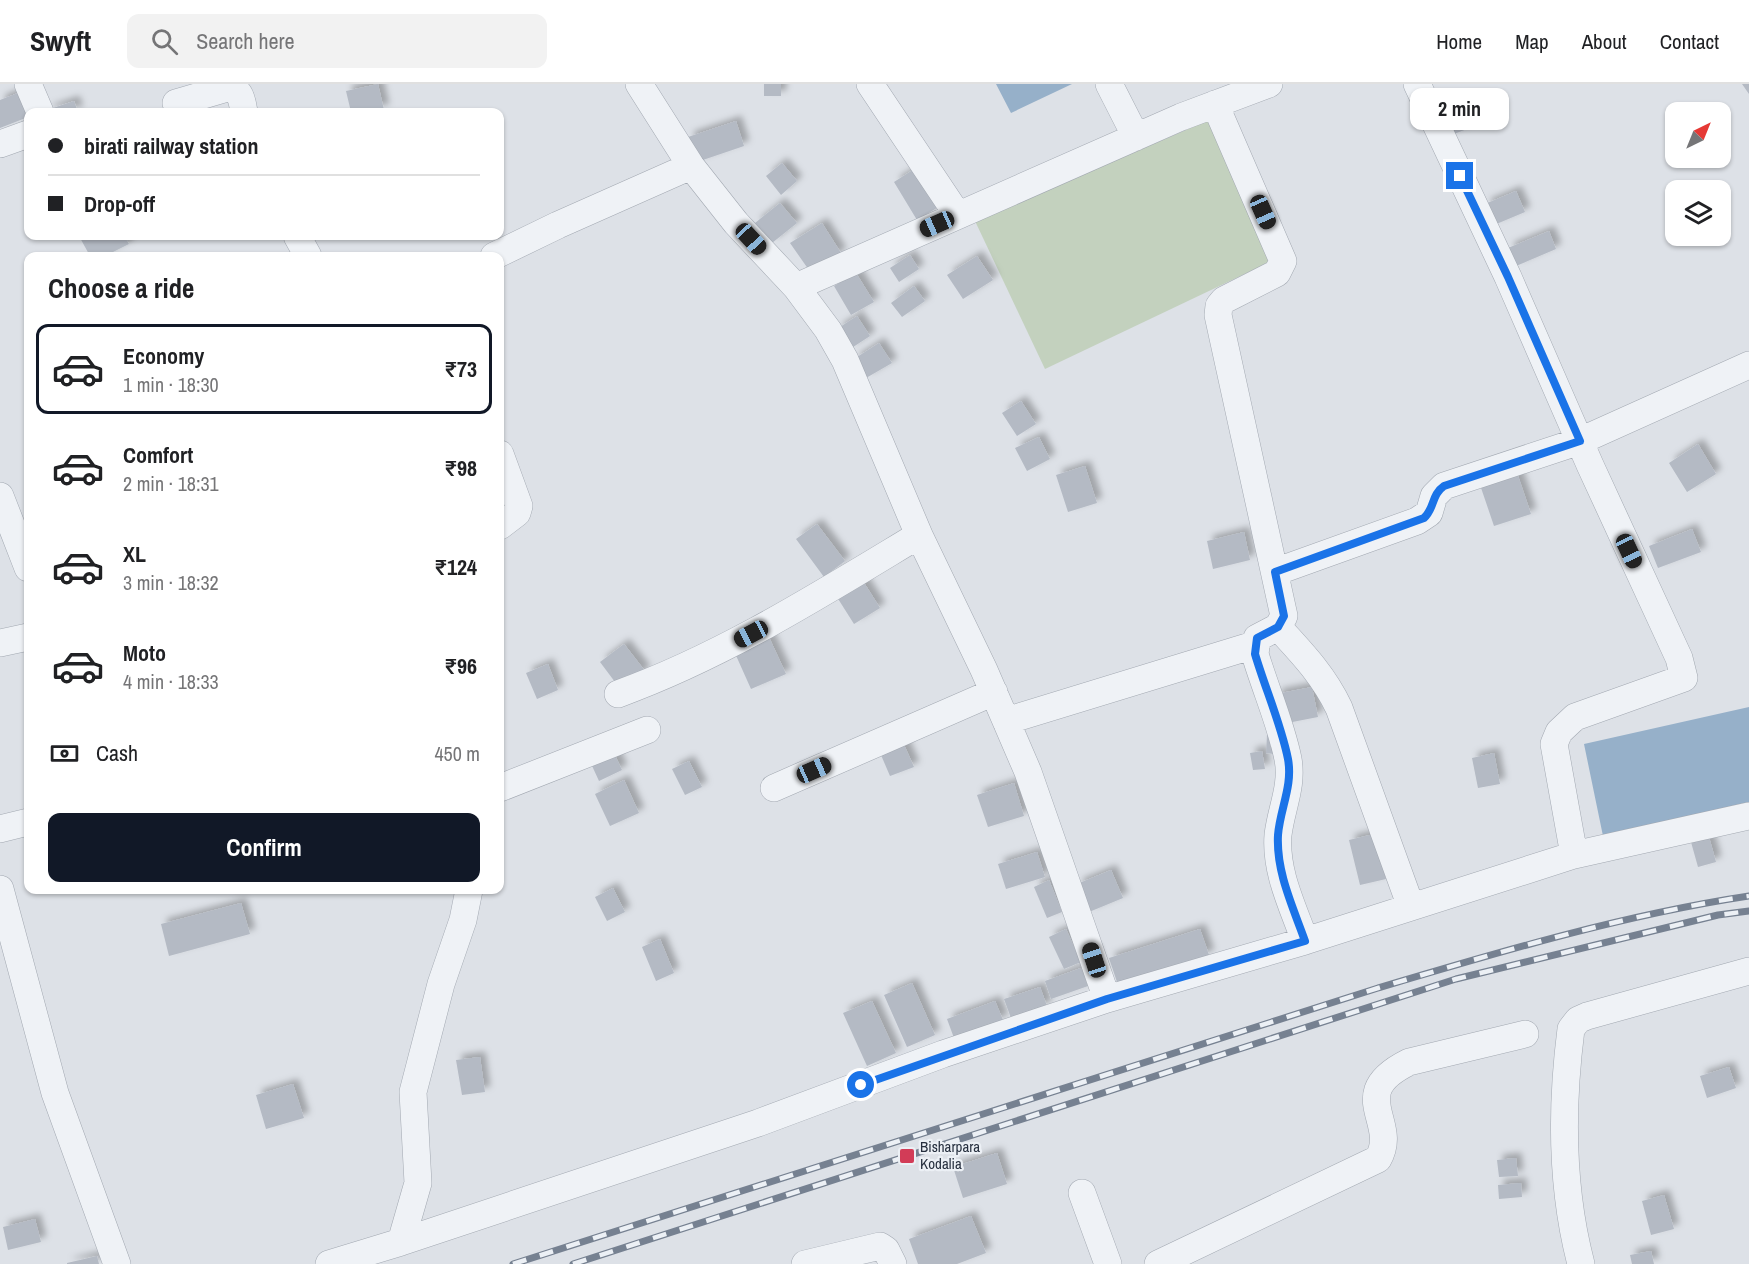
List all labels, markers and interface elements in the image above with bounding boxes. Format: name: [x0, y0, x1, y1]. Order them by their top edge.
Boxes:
search box: [127, 14, 547, 68]
text: Swyft: [30, 22, 91, 60]
icon: search: [148, 25, 181, 58]
text: Search here: [196, 26, 295, 56]
text: Home: [1436, 27, 1482, 56]
text: Map: [1515, 27, 1549, 56]
text: About: [1582, 27, 1627, 56]
text: Contact: [1660, 27, 1719, 56]
callout: 2 min: [1410, 89, 1510, 131]
text: 2 min: [1438, 95, 1481, 122]
north arrow: [1665, 102, 1731, 168]
map controls: [1665, 102, 1731, 246]
text: birati railway station: [84, 131, 258, 161]
route end: [1446, 162, 1473, 189]
button: layers: [1665, 180, 1731, 246]
text: Drop-off: [84, 189, 155, 219]
car: [1247, 192, 1279, 232]
car: [917, 208, 957, 240]
car: [732, 220, 770, 258]
text: Choose a ride: [48, 270, 194, 306]
text: Economy: [123, 341, 204, 371]
icon: car: [51, 342, 105, 396]
text: ₹73: [444, 354, 477, 384]
text: 1 min · 18:30: [123, 371, 219, 398]
text: Comfort: [123, 440, 193, 470]
icon: car: [51, 441, 105, 495]
text: ₹98: [444, 453, 477, 483]
text: 2 min · 18:31: [123, 470, 219, 497]
car: [1613, 531, 1645, 571]
text: XL: [123, 539, 146, 569]
icon: car: [51, 540, 105, 594]
text: ₹124: [434, 552, 477, 582]
text: 3 min · 18:32: [123, 569, 219, 596]
car: [731, 618, 771, 650]
text: Moto: [123, 638, 166, 668]
icon: car: [51, 639, 105, 693]
text: ₹96: [444, 651, 477, 681]
text: 4 min · 18:33: [123, 668, 219, 695]
icon: cash: [48, 737, 81, 770]
text: Cash: [96, 738, 138, 768]
text: 450 m: [434, 740, 480, 767]
car: [794, 754, 834, 786]
button: Confirm: [48, 813, 480, 882]
car: [1080, 940, 1108, 980]
route start: [847, 1071, 874, 1098]
place label: Bisharpara Kodalia: [920, 1136, 980, 1174]
marker: Bisharpara Kodalia: [898, 1147, 916, 1165]

